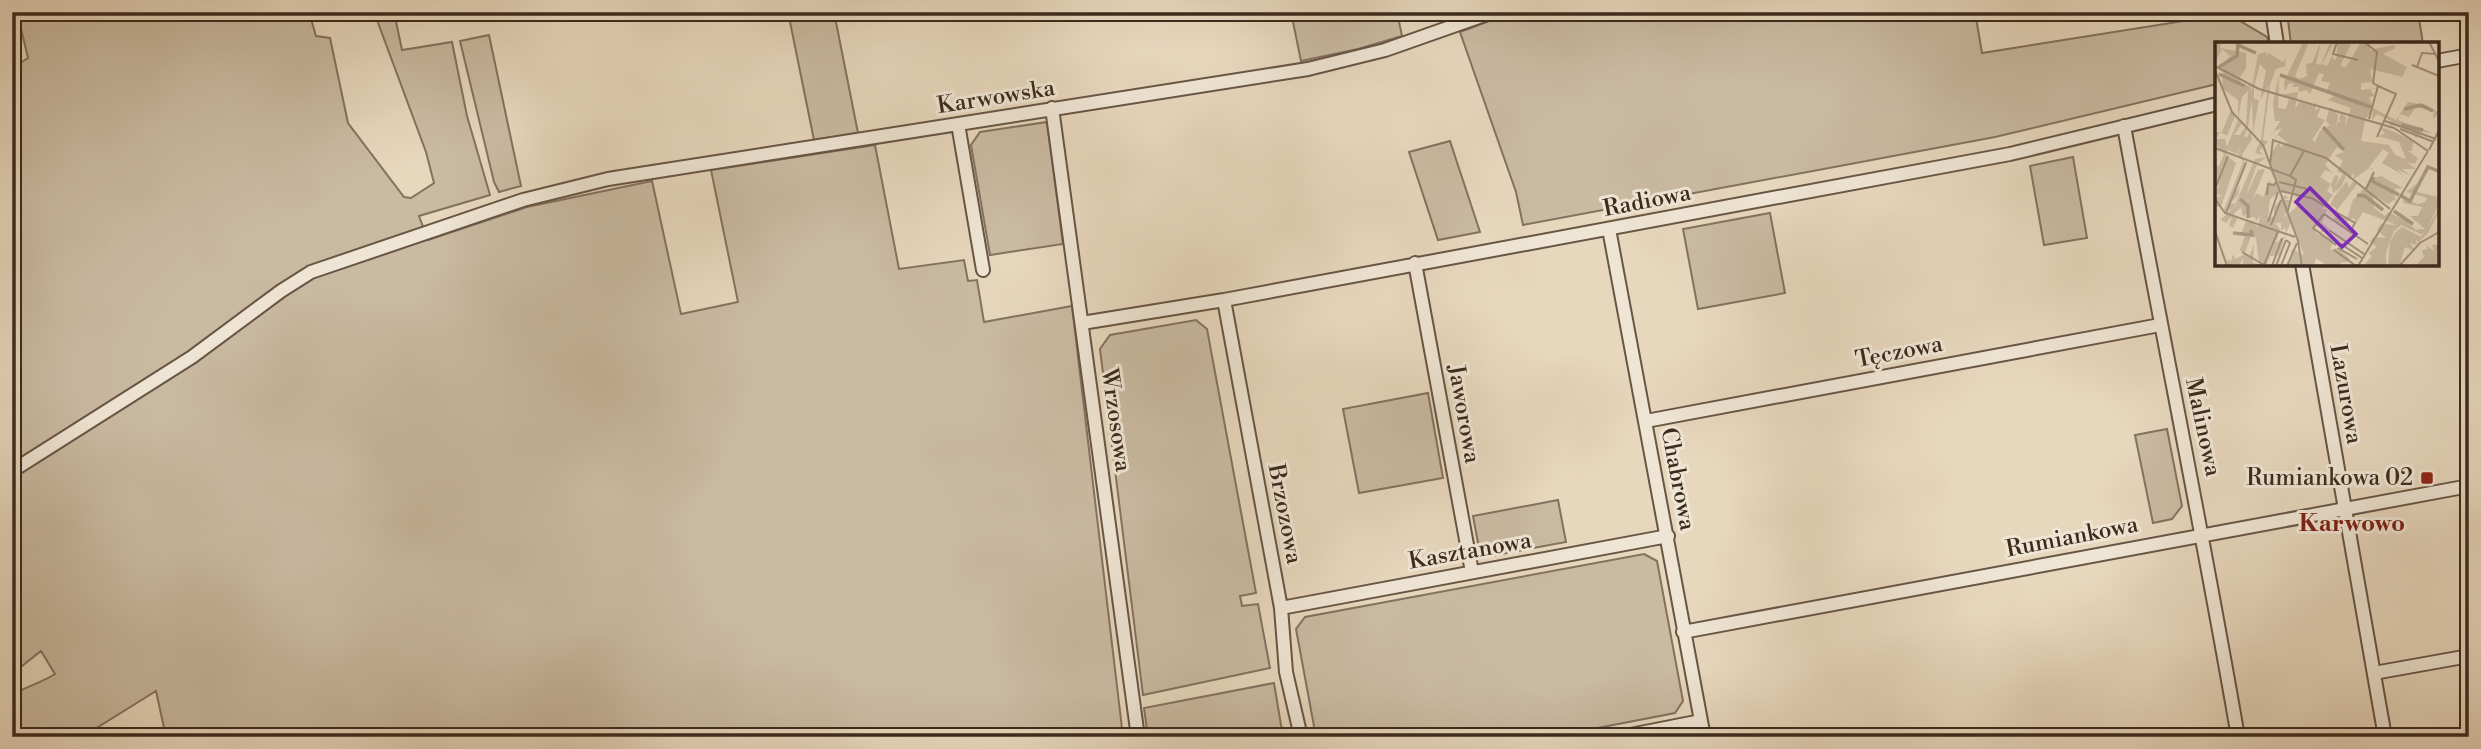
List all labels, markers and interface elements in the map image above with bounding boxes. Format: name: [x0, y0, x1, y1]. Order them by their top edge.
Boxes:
inset map: [2215, 42, 2439, 266]
street label: Karwowska: [935, 74, 1057, 120]
street label: Radiowa: [1601, 179, 1694, 223]
street label: Tęczowa: [1853, 330, 1945, 374]
street label: Lazurowa: [2323, 342, 2369, 446]
street label: Jaworowa: [1441, 362, 1487, 466]
street label: Wrzosowa: [1095, 366, 1137, 474]
street label: Malinowa: [2179, 375, 2227, 479]
street label: Chabrowa: [1654, 425, 1702, 533]
street label: Brzozowa: [1261, 461, 1308, 567]
place label: Rumiankowa 02: [2246, 464, 2413, 492]
marker: Rumiankowa 02: [2419, 470, 2435, 486]
district label: Karwowo: [2299, 509, 2405, 539]
street label: Rumiankowa: [2004, 510, 2141, 564]
street label: Kasztanowa: [1406, 526, 1534, 576]

